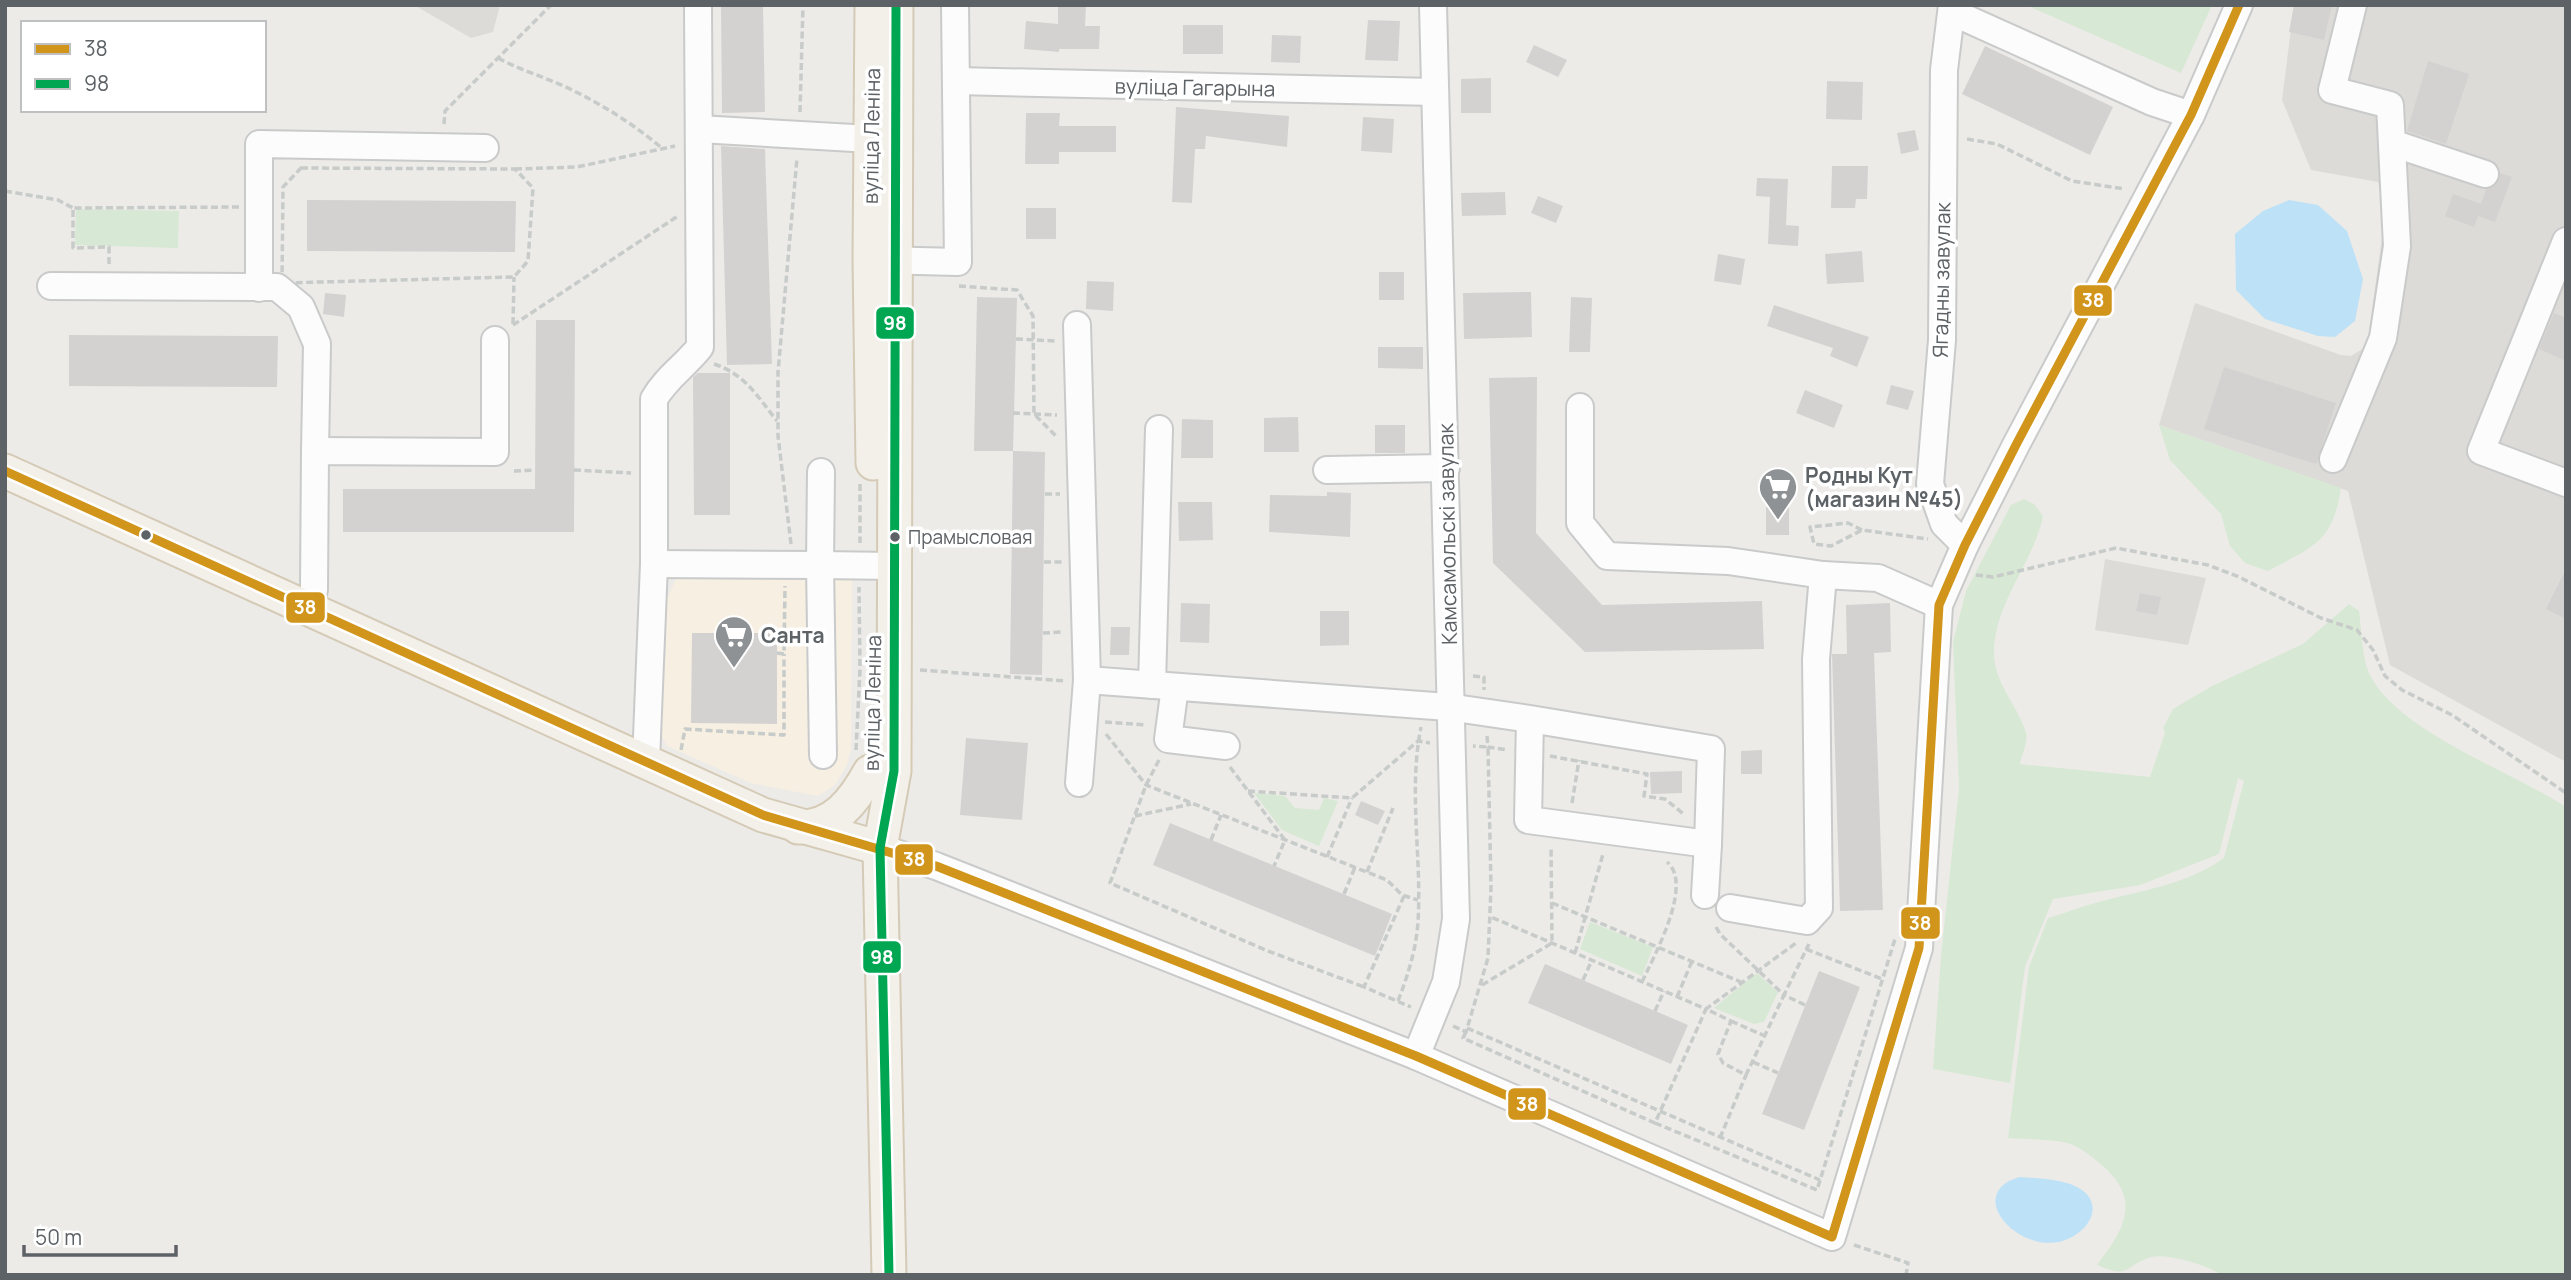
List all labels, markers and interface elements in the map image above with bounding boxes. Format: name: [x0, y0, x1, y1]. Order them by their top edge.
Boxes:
legend: [21, 21, 266, 112]
text: 38: [84, 34, 108, 62]
street label: вуліца Леніна: [856, 68, 886, 204]
text: 98: [84, 69, 109, 97]
street label: вуліца Гагарына: [1114, 72, 1276, 102]
street label: Ягадны завулак: [1926, 201, 1956, 358]
line badge: 38: [2073, 284, 2113, 317]
text: 38: [2082, 287, 2104, 313]
line badge: 98: [875, 306, 915, 340]
text: 98: [883, 310, 907, 336]
street label: Камсамольскі завулак: [1431, 422, 1463, 645]
place label: Родны Кут (магазин №45): [1805, 461, 1963, 513]
supermarket icon: Родны Кут (магазин №45): [1757, 466, 1799, 521]
place label: Прамысловая: [908, 524, 1032, 550]
unlabelled marker: [139, 528, 153, 542]
marker: Прамысловая: [888, 530, 902, 544]
line badge: 38: [285, 591, 326, 624]
text: 38: [294, 594, 316, 620]
supermarket icon: Санта: [713, 614, 755, 669]
place label: Санта: [761, 621, 825, 649]
street label: вуліца Леніна: [857, 635, 887, 771]
line badge: 38: [894, 843, 934, 876]
text: 38: [903, 846, 925, 872]
line badge: 38: [1900, 906, 1941, 940]
text: 38: [1909, 910, 1931, 936]
line badge: 98: [862, 940, 902, 974]
text: 98: [870, 944, 894, 970]
line badge: 38: [1507, 1087, 1547, 1121]
text: 38: [1516, 1091, 1538, 1117]
scale bar: [24, 1214, 177, 1258]
text: 50 m: [35, 1223, 82, 1251]

